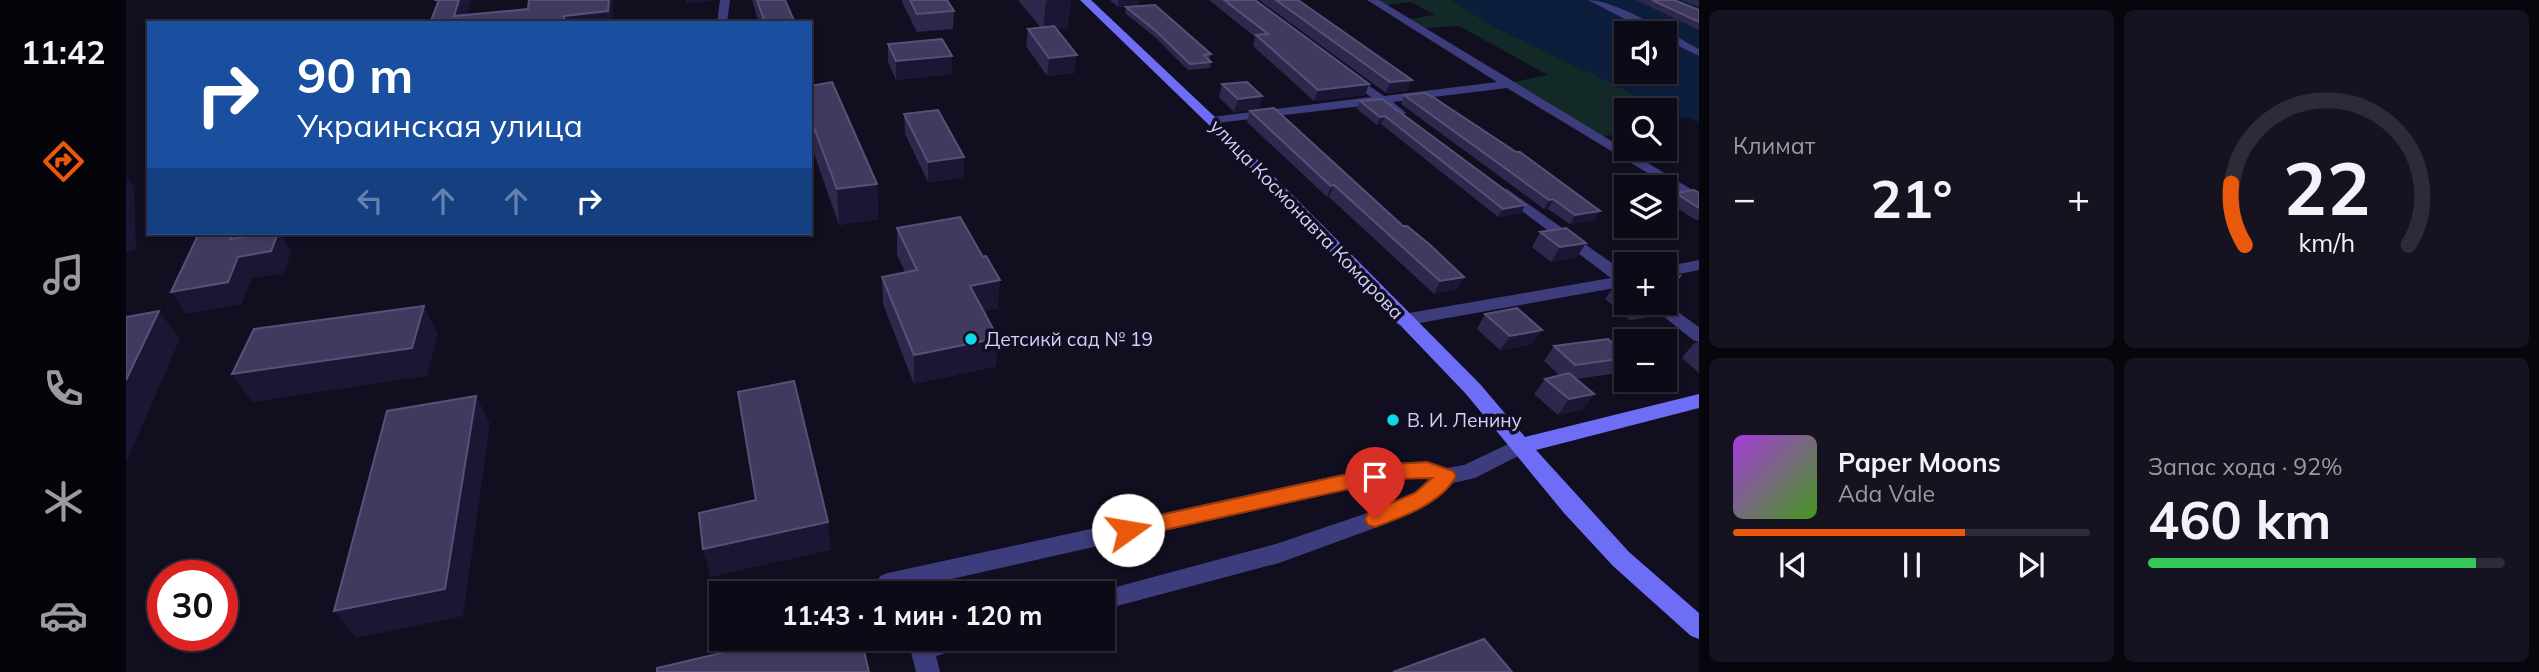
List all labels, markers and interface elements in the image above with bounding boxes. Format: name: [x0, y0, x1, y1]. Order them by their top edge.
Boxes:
map controls: [1614, 21, 1677, 392]
button: sound: [1614, 21, 1677, 84]
text: 11:42: [21, 32, 105, 72]
text: 90 m: [297, 44, 413, 105]
icon: right: [182, 49, 273, 140]
button: search: [1614, 98, 1677, 161]
text: Украинская улица: [297, 105, 583, 145]
street label: улица Космонавта Комарова: [1205, 114, 1409, 324]
text: Климат: [1733, 131, 1815, 160]
icon: directions: [39, 137, 88, 186]
text: 22: [2283, 142, 2370, 233]
text: 21°: [1870, 166, 1953, 231]
text: −: [1733, 174, 1756, 222]
text: +: [2067, 174, 2090, 222]
button: layers: [1614, 175, 1677, 238]
icon: left: [351, 182, 389, 220]
icon: ahead: [424, 182, 462, 220]
icon: ahead: [497, 182, 535, 220]
icon: right: [570, 182, 608, 220]
text: km/h: [2298, 227, 2355, 258]
icon: music: [39, 250, 88, 299]
button: +: [1614, 252, 1677, 315]
place label: Детсикй сад № 19: [985, 327, 1153, 351]
button: −: [1614, 329, 1677, 392]
marker: Детсикй сад № 19: [963, 331, 979, 347]
icon: phone: [39, 364, 88, 413]
place label: В. И. Ленину: [1407, 408, 1522, 432]
marker: В. И. Ленину: [1385, 412, 1401, 428]
text: Paper Moons: [1838, 446, 2001, 479]
pin: [1345, 447, 1405, 519]
text: Запас хода · 92%: [2148, 452, 2343, 481]
icon: arrive: [1356, 458, 1394, 496]
icon: climate: [39, 477, 88, 526]
text: Ada Vale: [1838, 479, 1935, 508]
text: 460 km: [2148, 487, 2331, 552]
position arrow: [1091, 493, 1165, 567]
icon: previous: [1774, 546, 1812, 584]
icon: pause: [1893, 546, 1931, 584]
icon: next: [2012, 546, 2050, 584]
speed limit sign: 30: [147, 560, 238, 651]
icon: car: [39, 591, 88, 640]
text: 11:43 · 1 мин · 120 m: [782, 599, 1042, 632]

